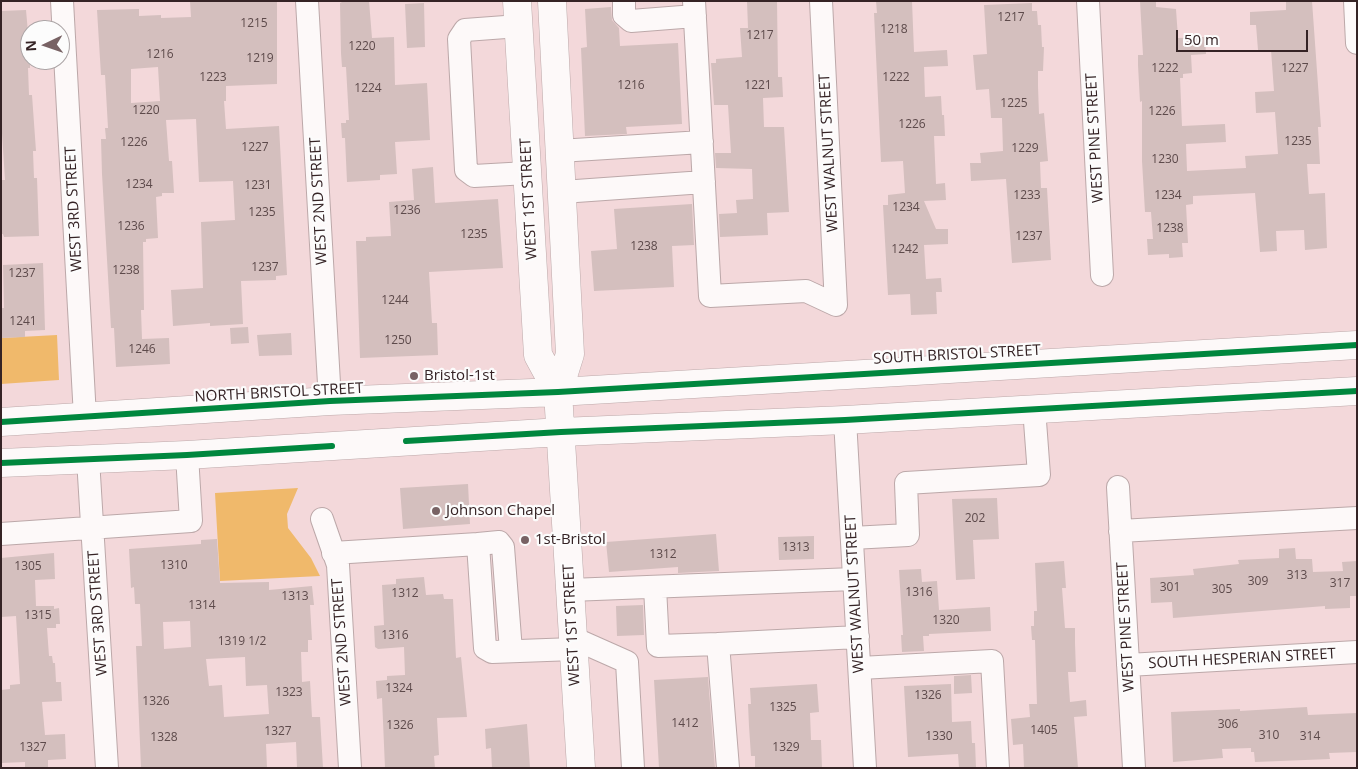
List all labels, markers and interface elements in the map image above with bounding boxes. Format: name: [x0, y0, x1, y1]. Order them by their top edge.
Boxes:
house number: 1217: [997, 11, 1025, 25]
house number: 1215: [240, 17, 268, 31]
north arrow: [20, 20, 70, 70]
scale bar: [1178, 20, 1310, 52]
house number: 1218: [880, 23, 908, 37]
house number: 1217: [746, 29, 774, 43]
text: 50 m: [1184, 29, 1219, 49]
text: N: [21, 40, 40, 52]
house number: 1220: [348, 40, 376, 54]
house number: 1216: [146, 48, 174, 62]
house number: 1219: [246, 52, 274, 66]
house number: 1222: [1151, 62, 1179, 76]
house number: 1227: [1281, 62, 1309, 76]
house number: 1223: [199, 71, 227, 85]
house number: 1222: [882, 71, 910, 85]
street label: WEST WALNUT STREET: [816, 73, 842, 233]
street label: WEST PINE STREET: [1083, 73, 1107, 203]
house number: 1216: [617, 79, 645, 93]
house number: 1221: [744, 79, 772, 93]
house number: 1224: [354, 82, 382, 96]
house number: 1225: [1000, 97, 1028, 111]
house number: 1220: [132, 104, 160, 118]
house number: 1226: [1148, 105, 1176, 119]
house number: 1226: [898, 118, 926, 132]
house number: 1235: [1284, 135, 1312, 149]
house number: 1226: [120, 136, 148, 150]
street label: WEST 2ND STREET: [307, 137, 331, 265]
street label: WEST 1ST STREET: [517, 138, 541, 260]
house number: 1227: [241, 141, 269, 155]
house number: 1229: [1011, 142, 1039, 156]
street label: WEST 3RD STREET: [62, 146, 86, 272]
house number: 1230: [1151, 153, 1179, 167]
house number: 1234: [125, 178, 153, 192]
house number: 1231: [244, 179, 272, 193]
house number: 1233: [1013, 189, 1041, 203]
house number: 1234: [1154, 189, 1182, 203]
house number: 1234: [892, 201, 920, 215]
house number: 1236: [393, 204, 421, 218]
house number: 1235: [248, 206, 276, 220]
house number: 1236: [117, 220, 145, 234]
house number: 1238: [1156, 222, 1184, 236]
house number: 1235: [460, 228, 488, 242]
house number: 1237: [1015, 230, 1043, 244]
house number: 1238: [630, 240, 658, 254]
house number: 1242: [891, 243, 919, 257]
house number: 1237: [251, 261, 279, 275]
house number: 1238: [112, 264, 140, 278]
house number: 1237: [8, 267, 36, 281]
house number: 1244: [381, 294, 409, 308]
house number: 1241: [9, 315, 37, 329]
house number: 1250: [384, 334, 412, 348]
street label: SOUTH BRISTOL STREET: [873, 342, 1041, 368]
house number: 1246: [128, 343, 156, 357]
place label: Bristol-1st: [424, 367, 495, 385]
marker: Bristol-1st: [408, 370, 420, 382]
street label: NORTH BRISTOL STREET: [194, 380, 364, 406]
place label: Johnson Chapel: [446, 502, 555, 520]
marker: Johnson Chapel: [430, 505, 442, 517]
house number: 202: [965, 512, 985, 526]
street label: WEST WALNUT STREET: [842, 514, 868, 674]
place label: 1st-Bristol: [535, 531, 606, 549]
marker: 1st-Bristol: [519, 534, 531, 546]
house number: 1313: [782, 541, 810, 555]
house number: 1312: [649, 548, 677, 562]
street label: WEST 3RD STREET: [85, 550, 111, 676]
house number: 1310: [160, 559, 188, 573]
house number: 1305: [14, 560, 42, 574]
street label: WEST PINE STREET: [1114, 562, 1138, 692]
street label: WEST 1ST STREET: [560, 564, 584, 686]
house number: 313: [1287, 569, 1307, 583]
house number: 309: [1248, 575, 1268, 589]
house number: 317: [1330, 577, 1350, 591]
street label: WEST 2ND STREET: [329, 578, 355, 706]
house number: 301: [1160, 581, 1180, 595]
house number: 305: [1212, 583, 1232, 597]
house number: 1316: [905, 586, 933, 600]
house number: 1312: [391, 587, 419, 601]
house number: 1313: [281, 590, 309, 604]
house number: 1314: [188, 599, 216, 613]
house number: 1315: [24, 609, 52, 623]
house number: 1320: [932, 614, 960, 628]
house number: 1316: [381, 629, 409, 643]
house number: 1319 1/2: [218, 635, 266, 649]
street label: SOUTH HESPERIAN STREET: [1148, 645, 1336, 673]
house number: 1324: [385, 682, 413, 696]
house number: 1323: [275, 686, 303, 700]
house number: 1326: [914, 689, 942, 703]
house number: 1326: [142, 695, 170, 709]
house number: 1325: [769, 701, 797, 715]
house number: 1412: [671, 717, 699, 731]
house number: 306: [1218, 718, 1238, 732]
house number: 1326: [386, 719, 414, 733]
house number: 1405: [1030, 724, 1058, 738]
house number: 1327: [264, 725, 292, 739]
house number: 310: [1259, 729, 1279, 743]
house number: 1330: [925, 730, 953, 744]
house number: 314: [1300, 730, 1320, 744]
house number: 1328: [150, 731, 178, 745]
house number: 1327: [19, 741, 47, 755]
house number: 1329: [772, 741, 800, 755]

